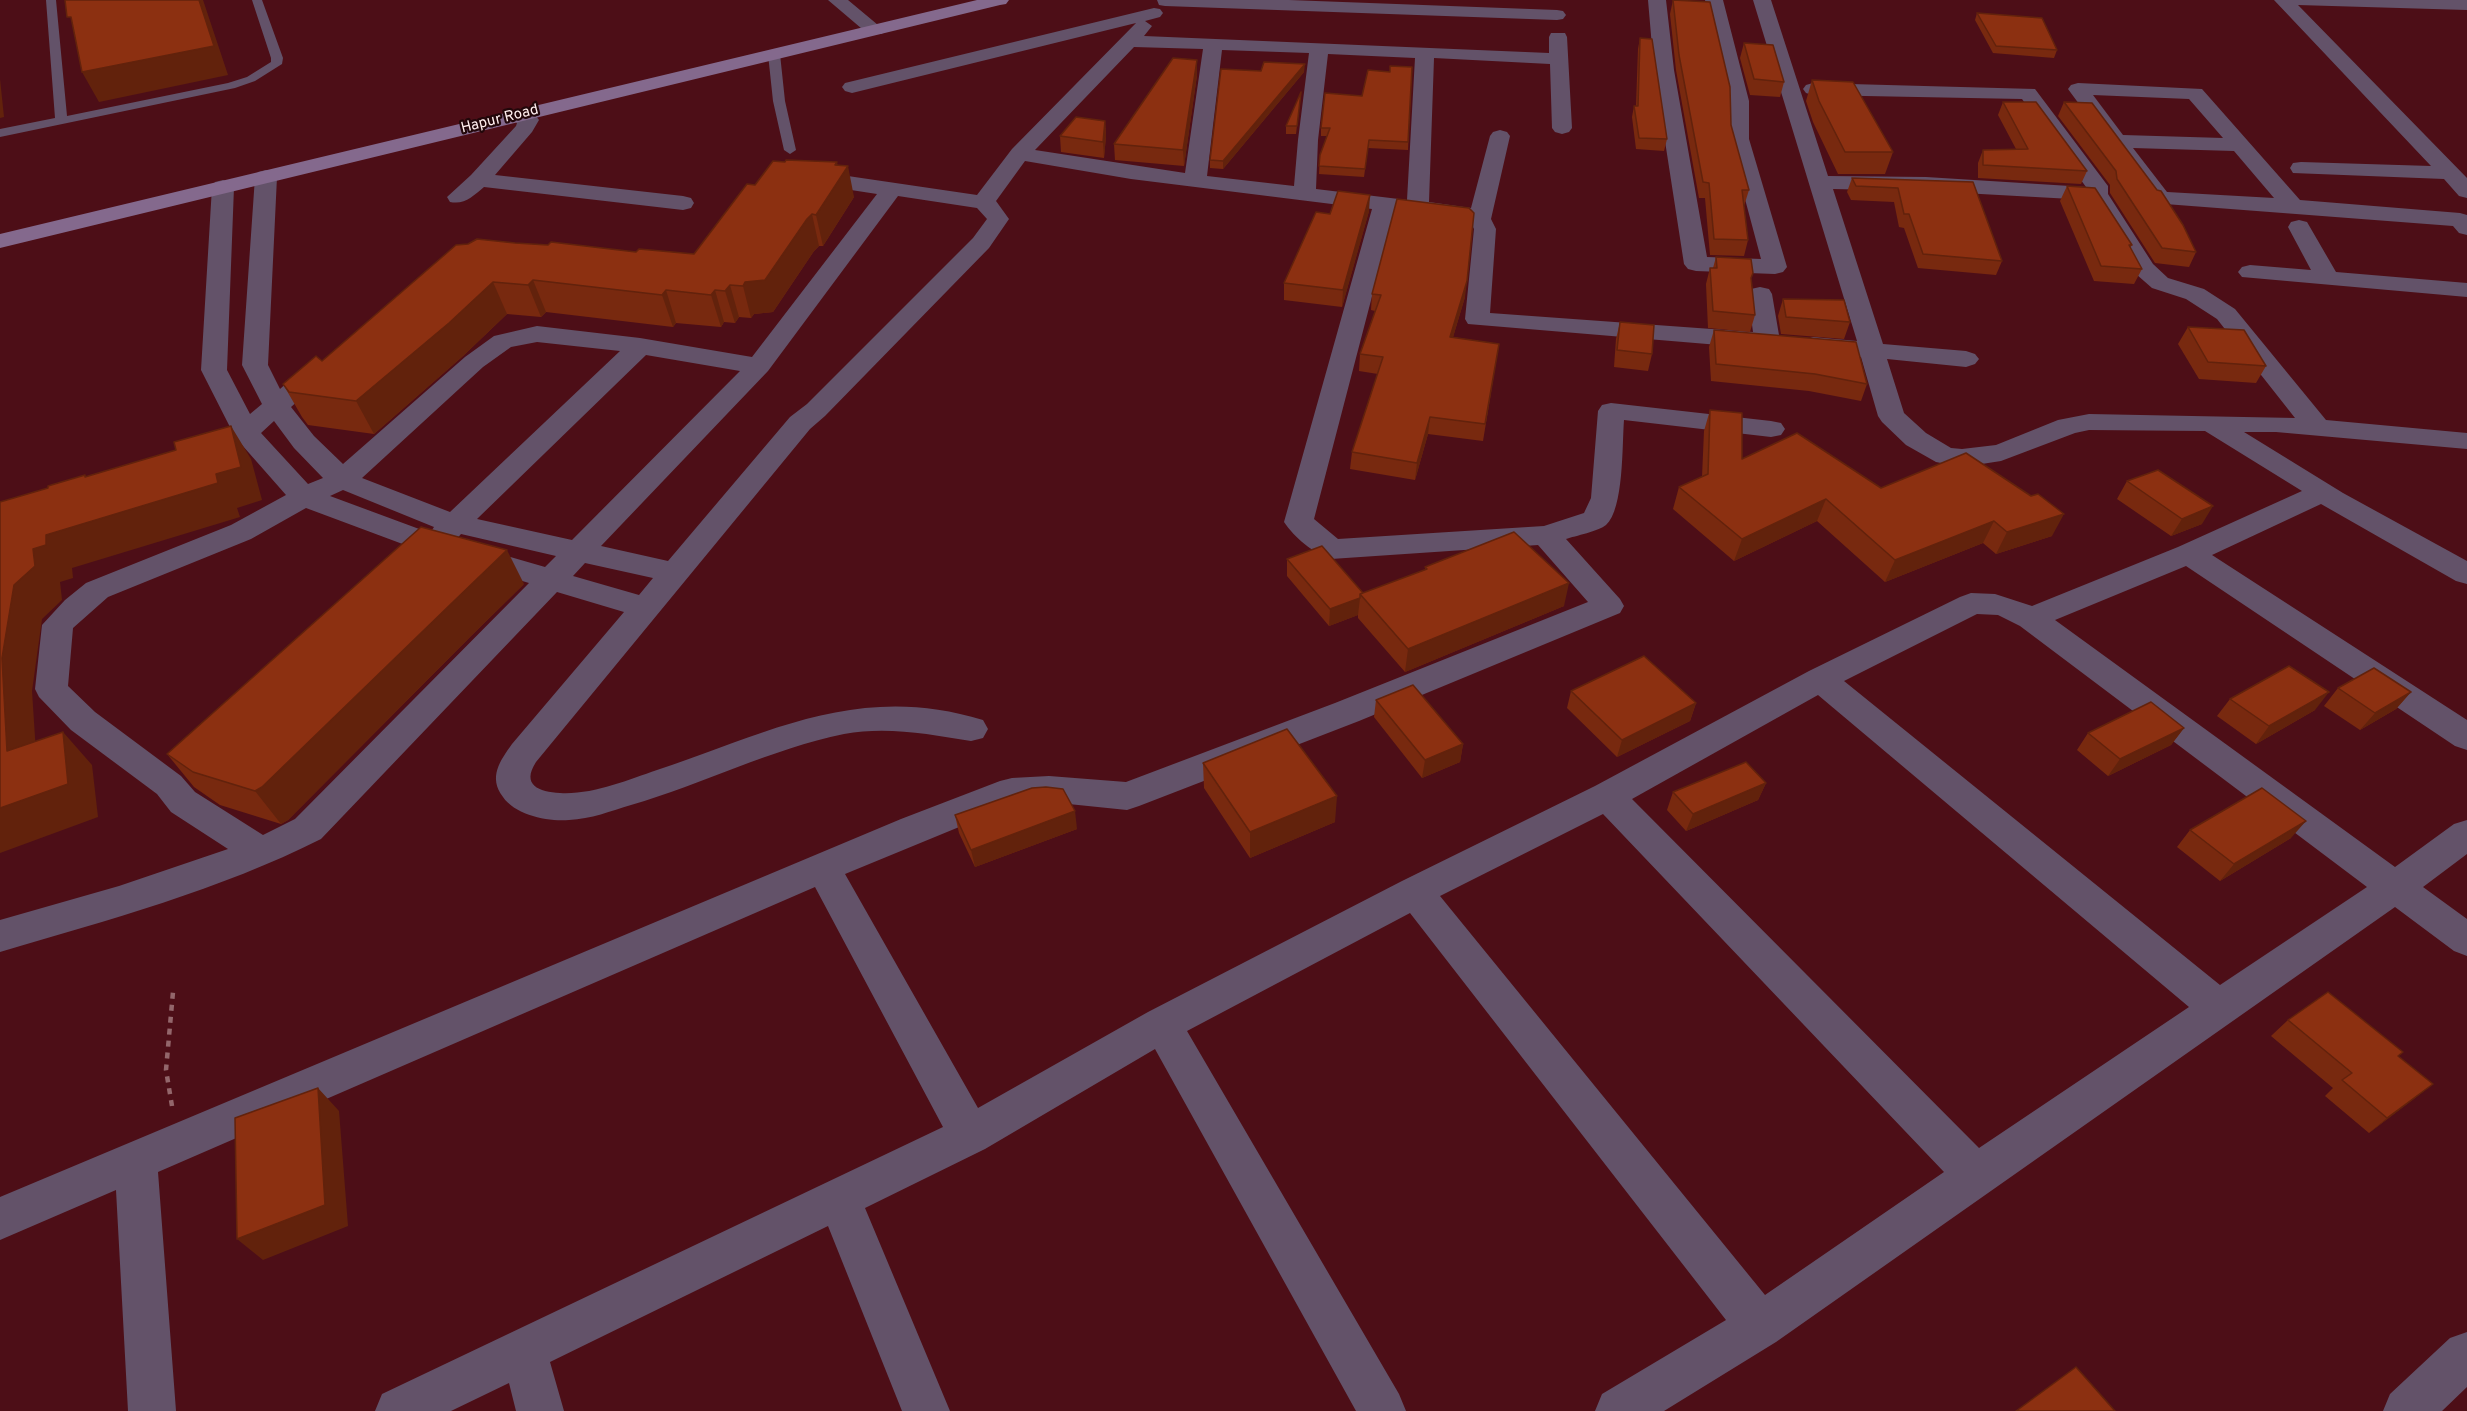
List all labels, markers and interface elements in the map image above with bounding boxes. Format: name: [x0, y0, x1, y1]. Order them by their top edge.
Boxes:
street label: Hapur Road: [459, 102, 541, 138]

